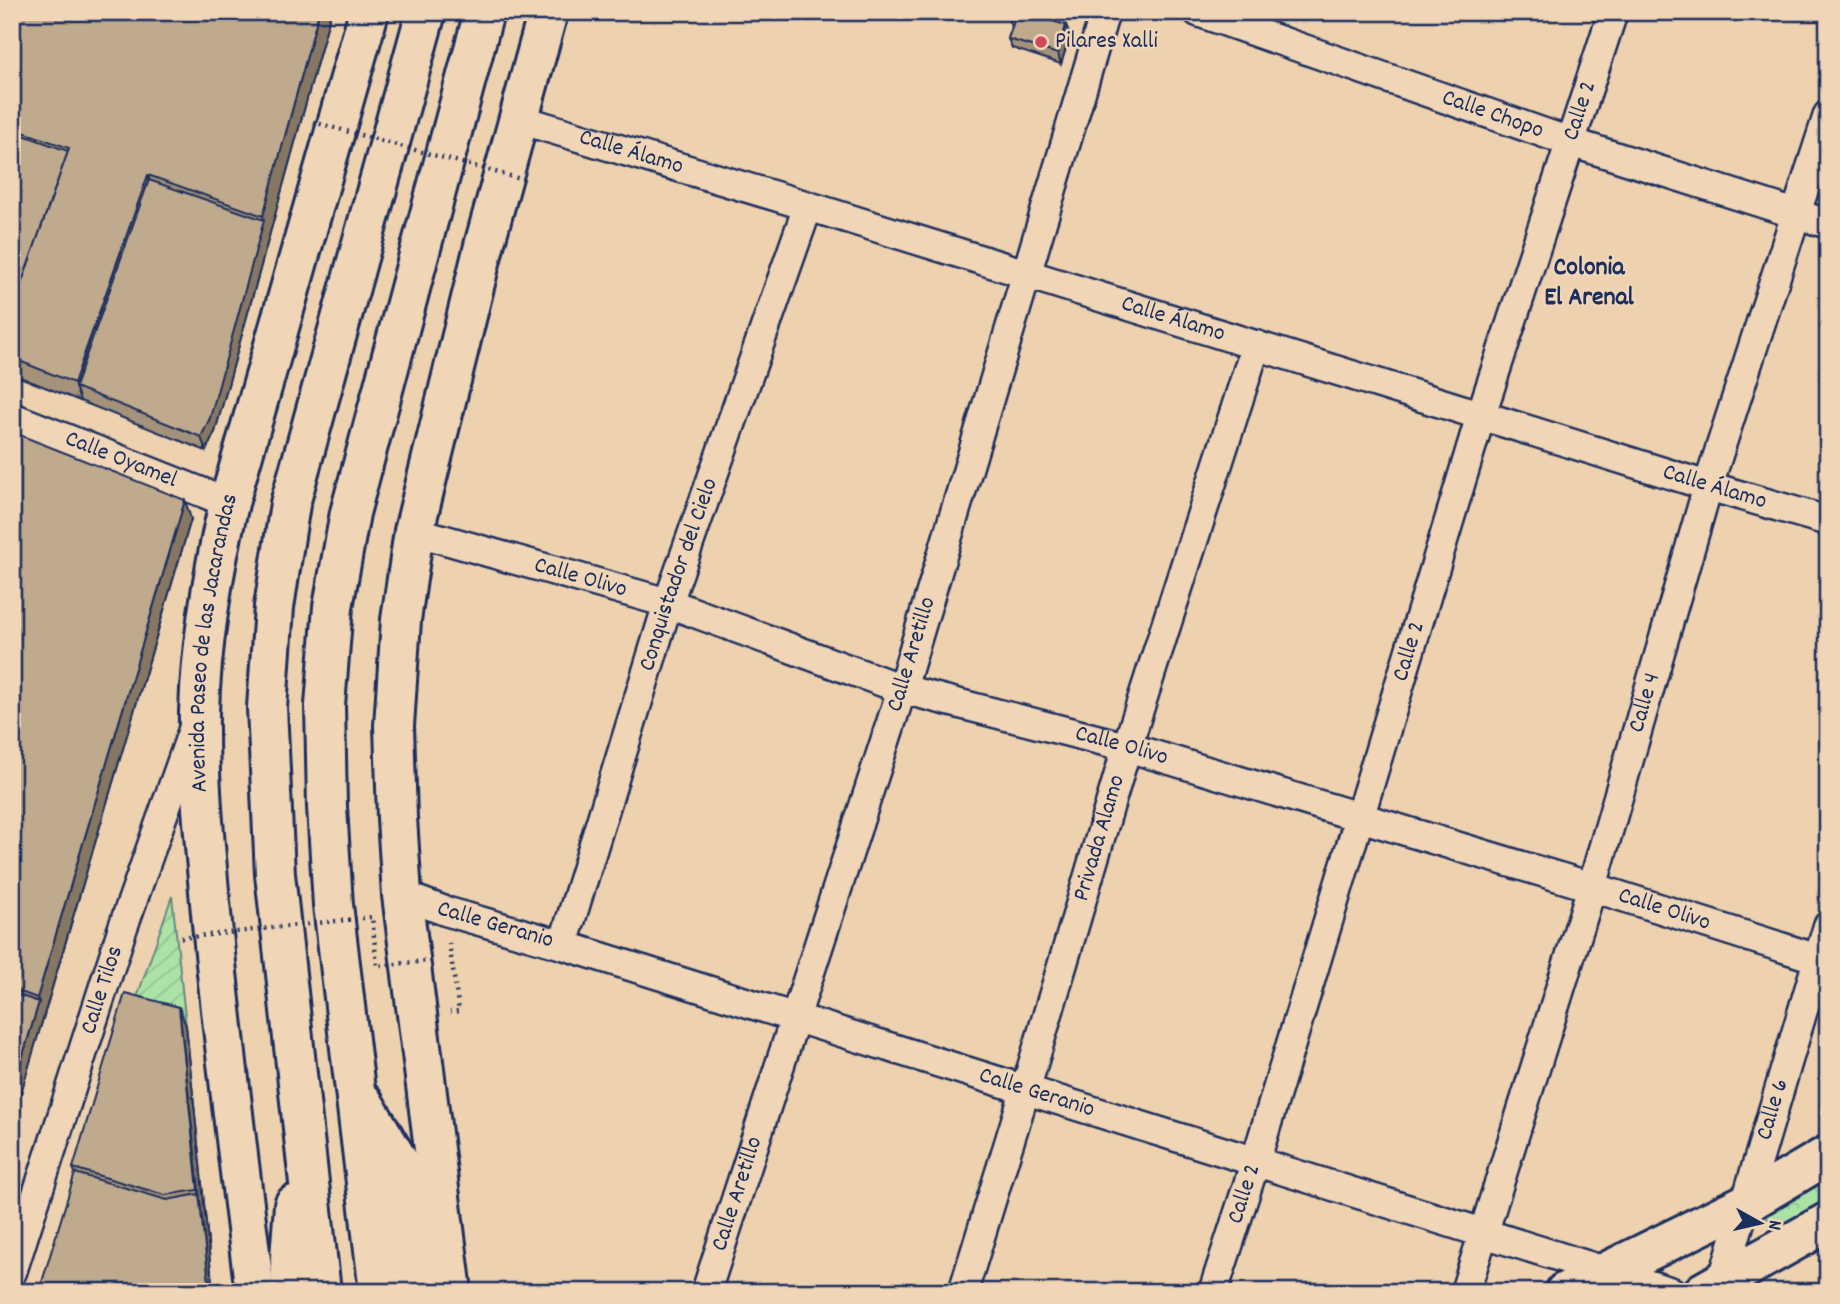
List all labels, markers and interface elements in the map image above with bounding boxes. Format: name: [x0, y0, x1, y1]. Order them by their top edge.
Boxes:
place label: Pilares Xalli: [1055, 25, 1158, 59]
marker: Pilares Xalli: [1033, 34, 1049, 50]
street label: Calle 2: [1555, 77, 1606, 145]
street label: Calle Chopo: [1437, 81, 1548, 148]
street label: Calle Álamo: [575, 121, 687, 184]
district label: Colonia El Arenal: [1544, 250, 1635, 317]
street label: Calle Álamo: [1117, 287, 1229, 352]
street label: Calle Oyamel: [60, 423, 182, 498]
street label: Calle Álamo: [1658, 456, 1771, 519]
street label: Conquistador del Cielo: [631, 474, 728, 676]
street label: Avenida Paseo de las Jacarandas: [182, 490, 248, 793]
street label: Calle Olivo: [530, 549, 631, 608]
street label: Calle Aretillo: [879, 593, 946, 716]
street label: Calle 2: [1384, 617, 1435, 686]
street label: Calle 4: [1620, 669, 1670, 737]
street label: Calle Olivo: [1071, 717, 1172, 775]
street label: Privada Álamo: [1065, 771, 1135, 905]
street label: Calle Olivo: [1614, 879, 1715, 941]
street label: Calle Geranio: [432, 892, 557, 958]
street label: Calle Tilos: [72, 942, 133, 1039]
street label: Calle Geranio: [974, 1059, 1099, 1127]
street label: Calle 6: [1748, 1075, 1799, 1145]
street label: Calle Aretillo: [703, 1132, 772, 1256]
street label: Calle 2: [1219, 1160, 1271, 1228]
north arrow: [1724, 1188, 1794, 1258]
text: N: [1759, 1218, 1787, 1231]

